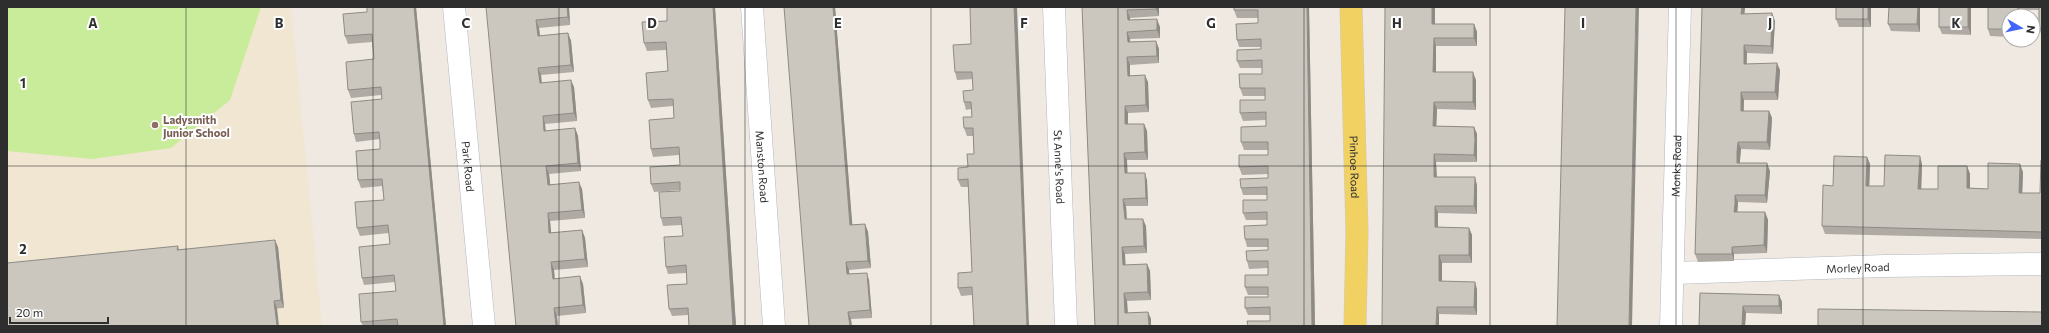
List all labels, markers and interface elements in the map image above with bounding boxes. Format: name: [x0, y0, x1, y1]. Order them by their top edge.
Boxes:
north arrow: [2001, 8, 2041, 48]
text: A: [88, 15, 98, 31]
text: B: [275, 15, 284, 31]
text: C: [462, 15, 471, 31]
text: D: [647, 15, 657, 31]
text: E: [834, 15, 842, 31]
text: F: [1020, 15, 1028, 31]
text: G: [1206, 15, 1216, 31]
text: H: [1392, 15, 1402, 31]
text: I: [1581, 15, 1585, 31]
text: J: [1768, 15, 1772, 31]
text: K: [1951, 15, 1961, 31]
text: N: [2024, 25, 2038, 35]
text: 1: [20, 75, 26, 91]
place label: Ladysmith Junior School: [163, 113, 230, 140]
marker: Ladysmith Junior School: [150, 120, 160, 130]
street label: Manston Road: [754, 130, 772, 203]
street label: St Anne's Road: [1052, 130, 1068, 204]
street label: Pinhoe Road: [1348, 135, 1363, 198]
street label: Monks Road: [1668, 135, 1683, 197]
street label: Park Road: [460, 140, 478, 192]
text: 2: [19, 241, 27, 257]
street label: Morley Road: [1826, 259, 1890, 274]
scale bar: [10, 299, 108, 325]
text: 20 m: [16, 305, 43, 319]

